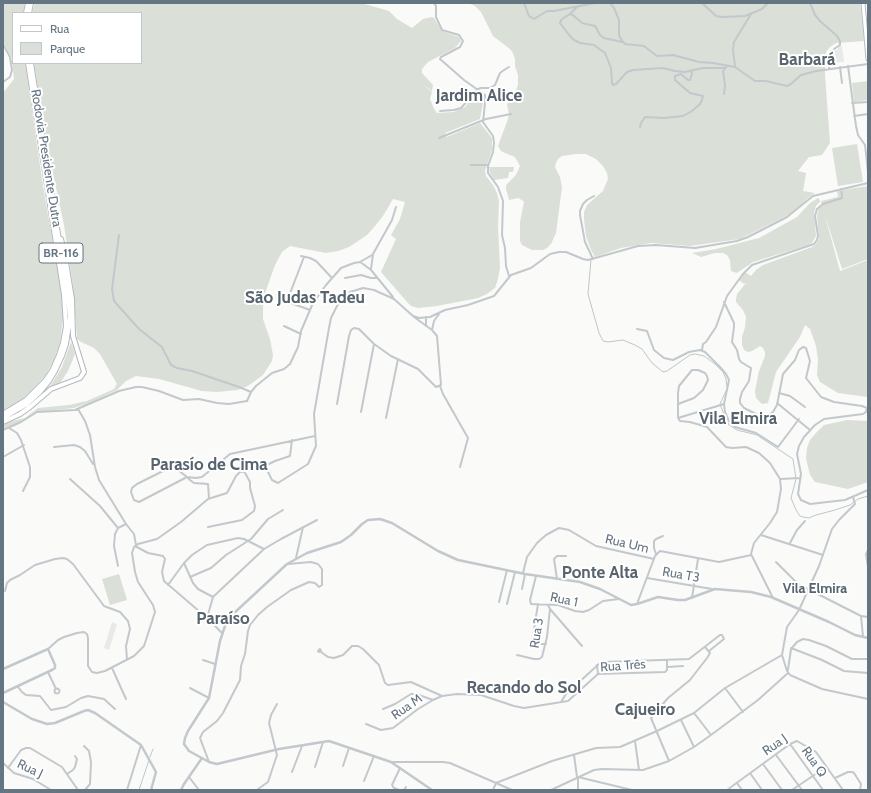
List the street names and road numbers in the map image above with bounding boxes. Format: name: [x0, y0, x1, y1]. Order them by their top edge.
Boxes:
street label: Rodovia Presidente Dutra: [27, 88, 65, 228]
road number: BR-116: [39, 243, 83, 263]
street label: Rua Um: [604, 531, 650, 557]
street label: Rua T3: [661, 564, 701, 586]
street label: Rua 1: [549, 589, 579, 611]
street label: Rua 3: [527, 617, 547, 649]
street label: Rua Três: [600, 657, 646, 675]
street label: Rua M: [389, 691, 425, 723]
street label: Rua J: [759, 731, 791, 759]
street label: Rua Q: [798, 744, 830, 780]
street label: Rua J: [14, 756, 46, 782]

